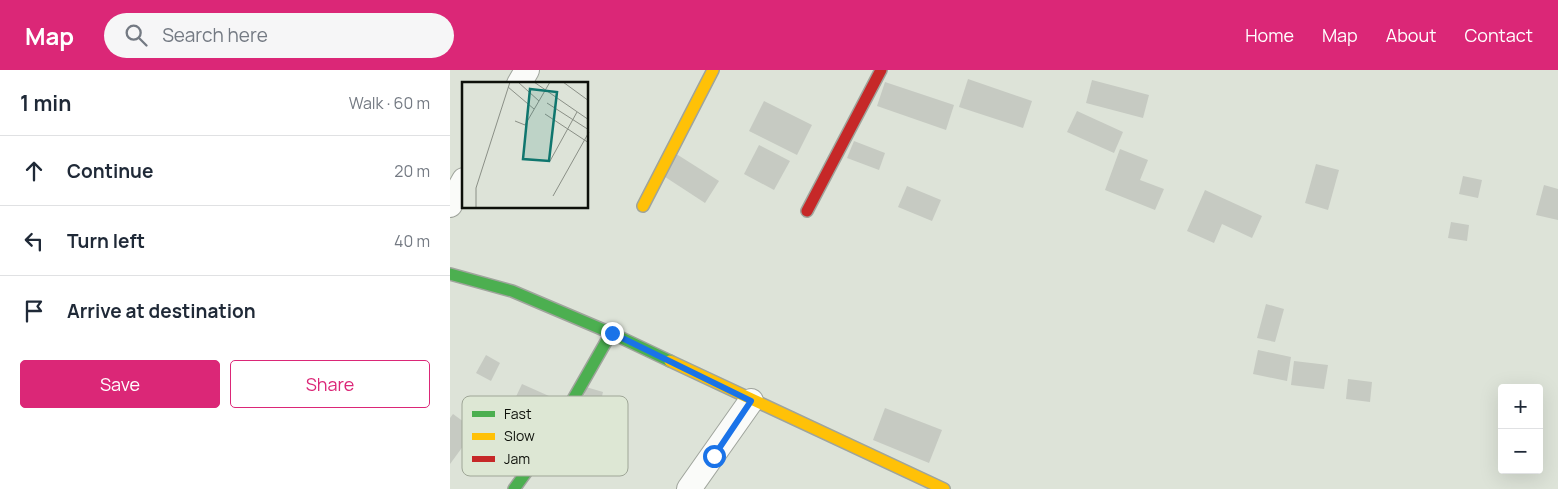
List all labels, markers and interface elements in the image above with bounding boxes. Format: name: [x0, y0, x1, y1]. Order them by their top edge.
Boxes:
search box: [104, 13, 454, 58]
text: Map: [25, 19, 74, 52]
icon: search: [122, 21, 150, 49]
text: Search here: [162, 22, 268, 48]
text: Home: [1245, 23, 1294, 47]
text: Map: [1322, 23, 1358, 47]
text: About: [1386, 23, 1436, 47]
text: Contact: [1464, 23, 1533, 47]
inset map: [462, 82, 589, 209]
text: 1 min: [20, 89, 71, 117]
text: Walk · 60 m: [349, 92, 430, 114]
icon: ahead: [20, 157, 48, 185]
text: Continue: [67, 158, 153, 184]
text: 20 m: [394, 160, 430, 182]
icon: left: [20, 227, 48, 255]
text: Turn left: [67, 228, 145, 254]
text: 40 m: [394, 230, 430, 252]
icon: arrive: [20, 297, 48, 325]
text: Arrive at destination: [67, 298, 256, 324]
route end: [601, 322, 624, 345]
button: Save: [20, 360, 220, 408]
button: Share: [230, 360, 430, 408]
map controls: [1498, 384, 1543, 474]
button: +: [1498, 384, 1543, 429]
legend: [462, 396, 628, 476]
text: Fast: [504, 404, 532, 423]
text: Slow: [504, 426, 535, 445]
button: −: [1498, 429, 1543, 474]
route start: [703, 445, 726, 468]
text: Jam: [504, 449, 530, 468]

